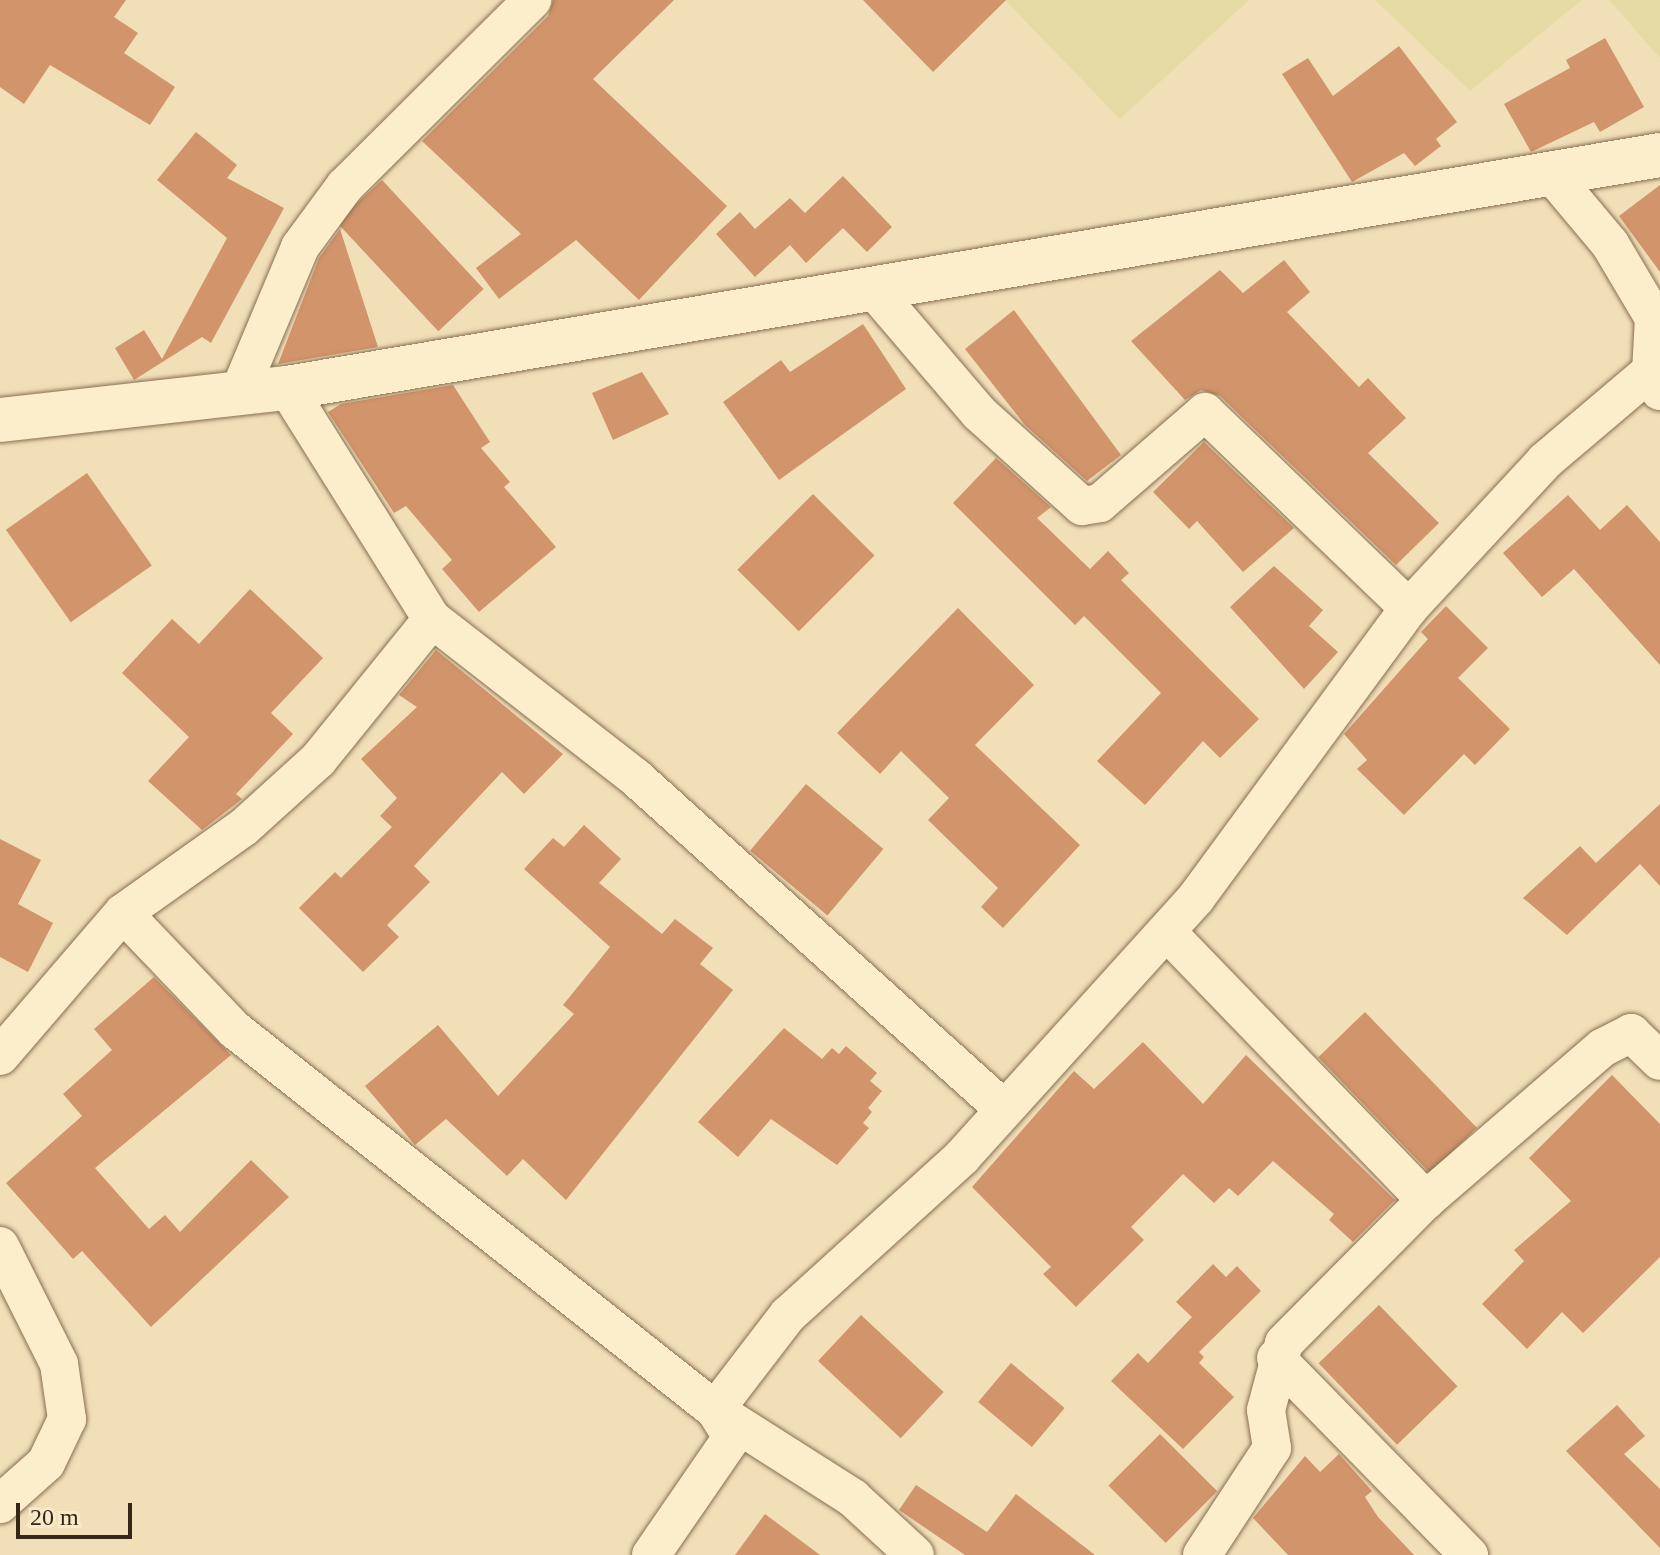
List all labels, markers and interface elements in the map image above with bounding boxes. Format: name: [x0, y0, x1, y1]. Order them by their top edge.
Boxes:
scale bar: [20, 1487, 136, 1537]
text: 20 m: [30, 1504, 79, 1530]

